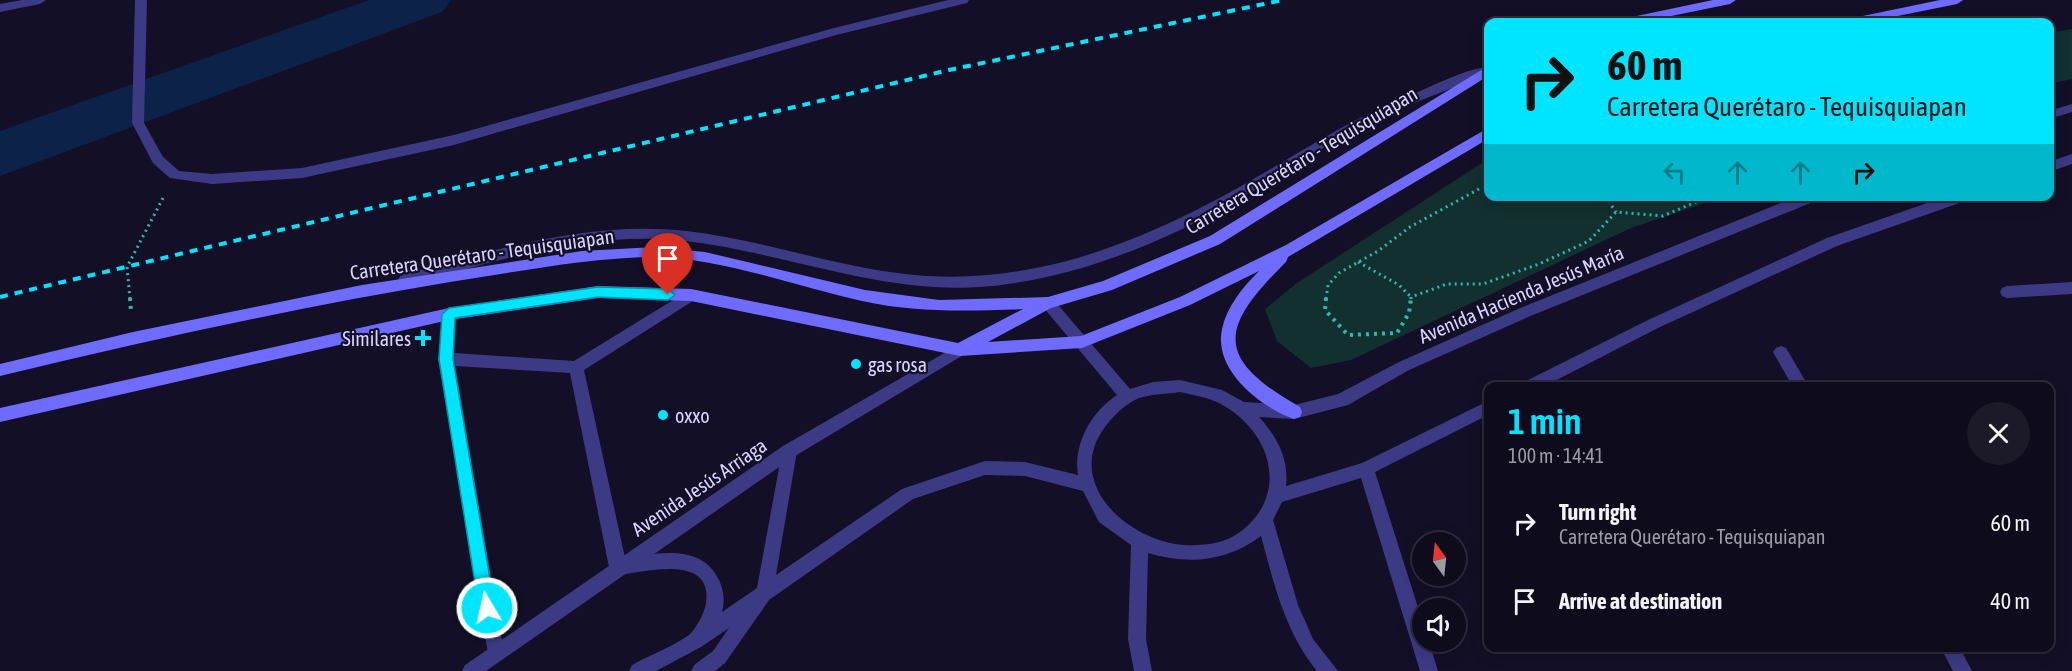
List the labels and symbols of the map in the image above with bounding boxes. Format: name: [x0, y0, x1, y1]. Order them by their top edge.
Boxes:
street label: Carretera Querétaro - Tequisquiapan: [1181, 82, 1421, 238]
street label: Carretera Querétaro - Tequisquiapan: [348, 224, 616, 284]
pin: [642, 233, 693, 295]
street label: Avenida Hacienda Jesús María: [1415, 240, 1627, 348]
place label: Similares: [342, 327, 411, 350]
marker: Similares: [416, 331, 430, 345]
place label: gas rosa: [868, 353, 927, 376]
marker: gas rosa: [849, 357, 863, 371]
place label: oxxo: [675, 404, 710, 427]
marker: oxxo: [656, 408, 670, 422]
street label: Avenida Jesús Arriaga: [627, 433, 771, 541]
north arrow: [1412, 532, 1466, 586]
position arrow: [455, 576, 519, 640]

